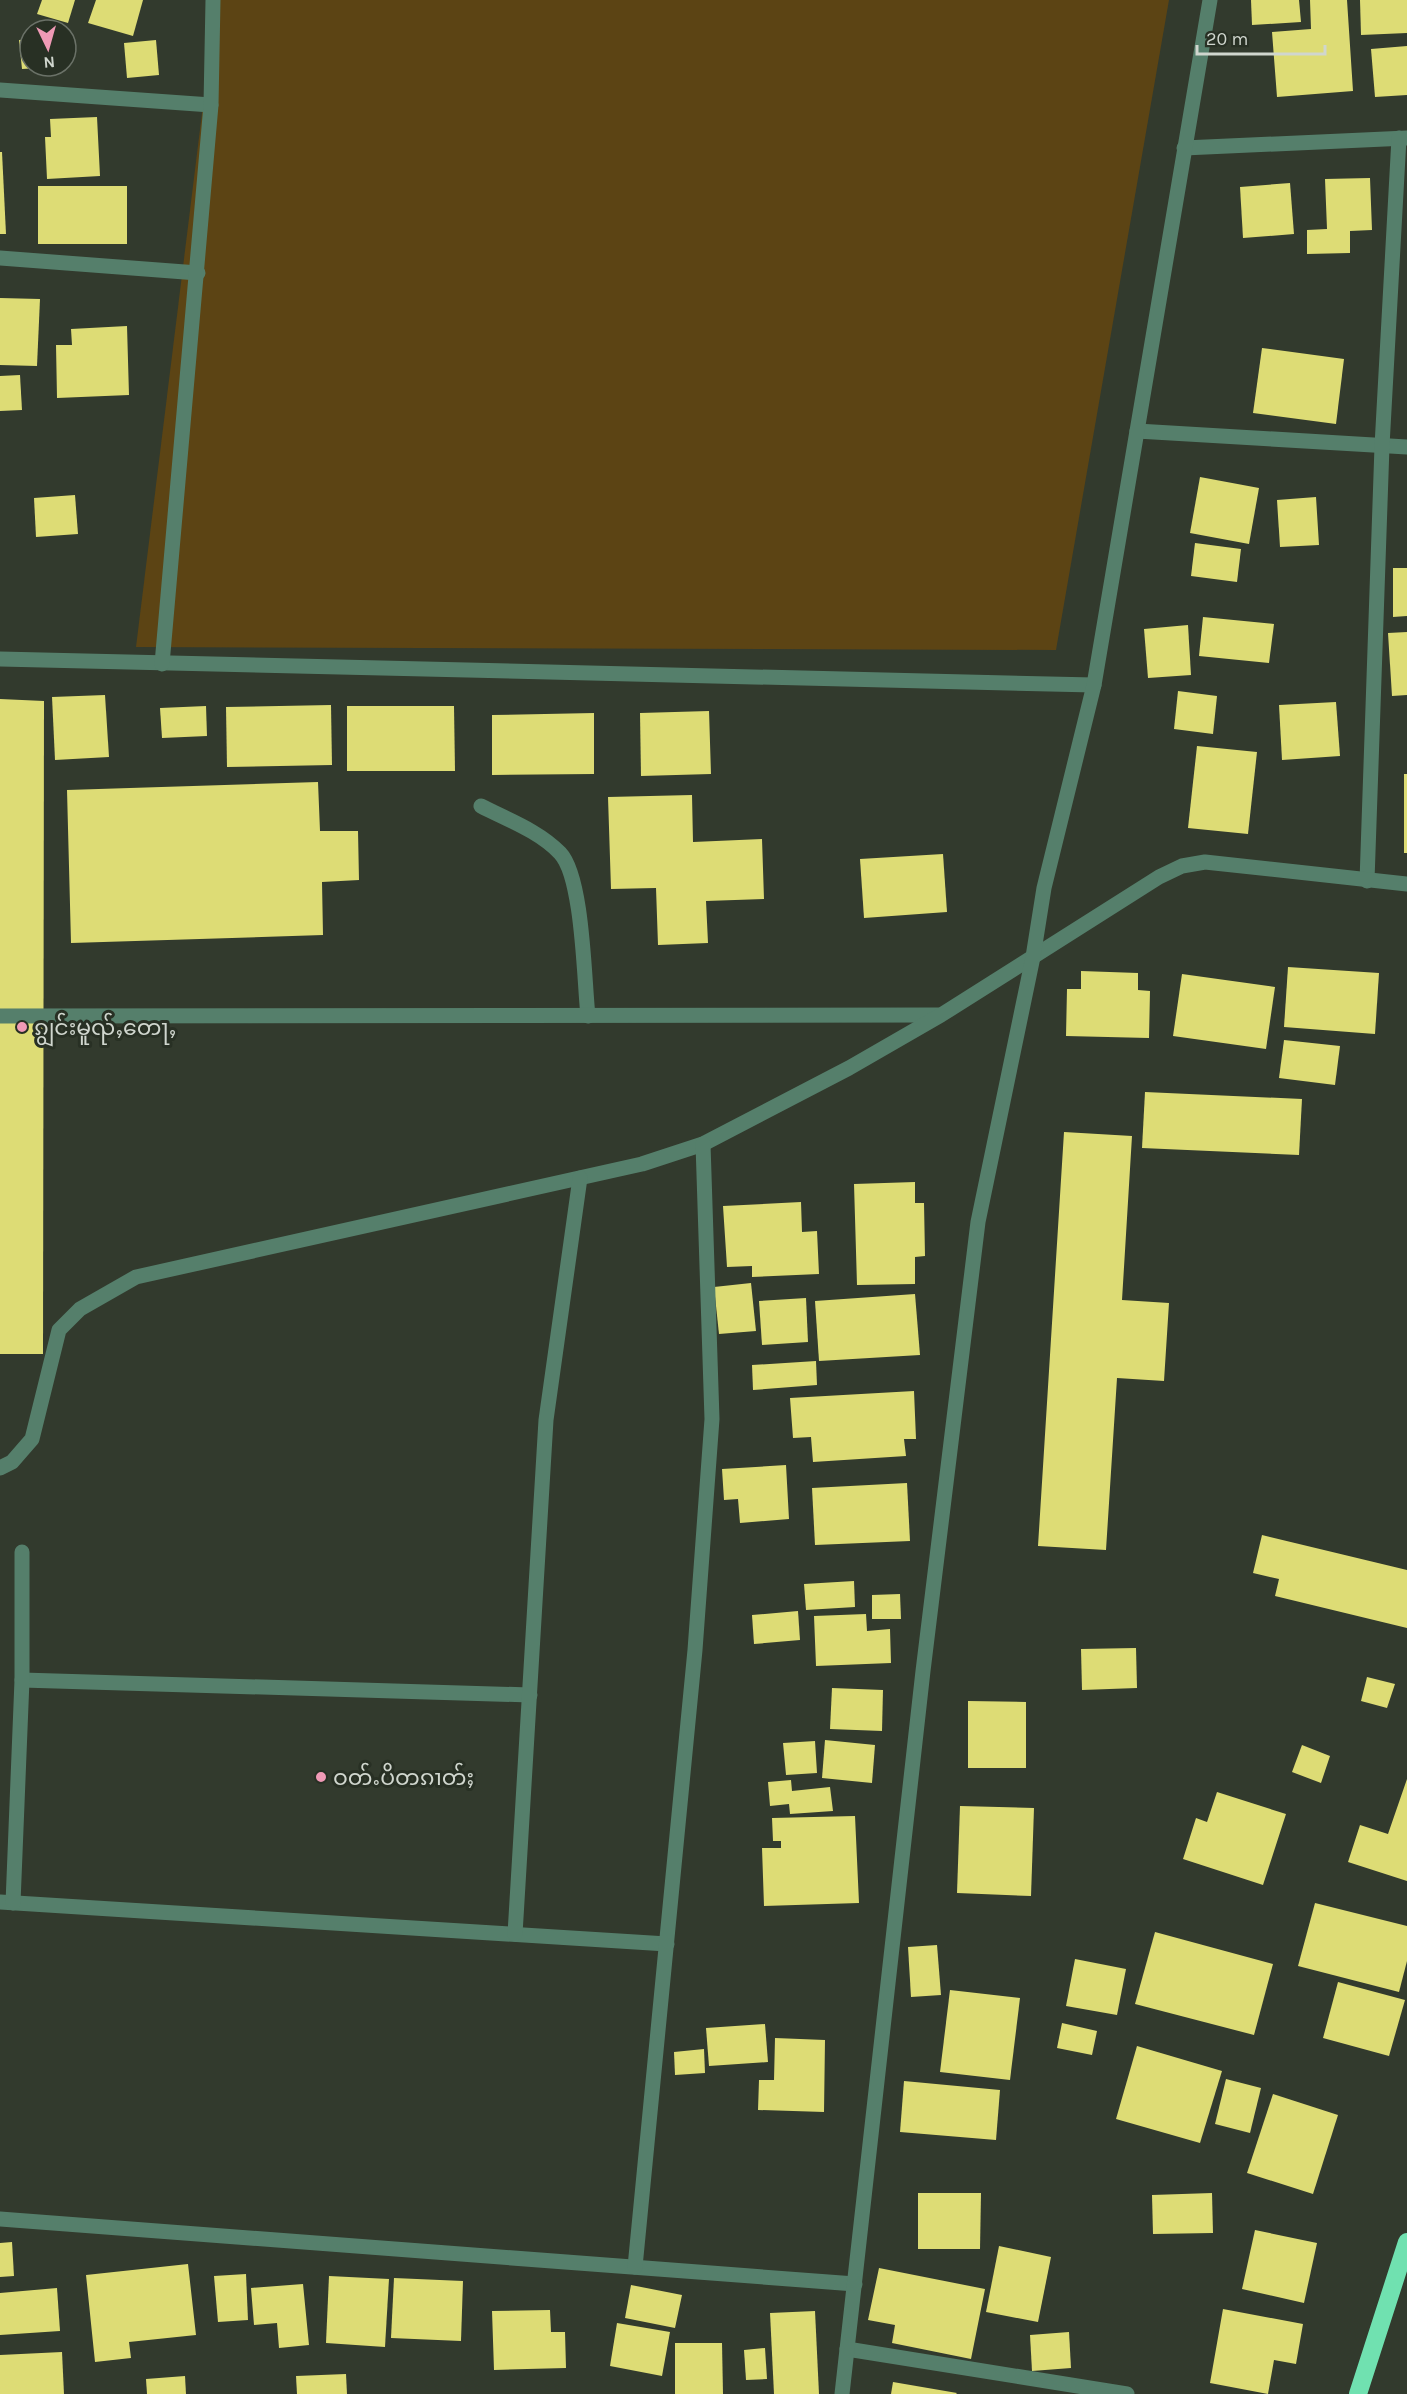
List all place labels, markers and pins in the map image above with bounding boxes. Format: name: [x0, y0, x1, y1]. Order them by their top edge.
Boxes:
place label: ၵျွင်းမူၺ်ႇတေႃႇ: [34, 1012, 176, 1047]
marker: ၵျွင်းမူၺ်ႇတေႃႇ: [15, 1020, 29, 1034]
place label: ဝတ်ႉပိတၵၢတ်ႈ: [333, 1762, 474, 1791]
marker: ဝတ်ႉပိတၵၢတ်ႈ: [314, 1770, 328, 1784]

